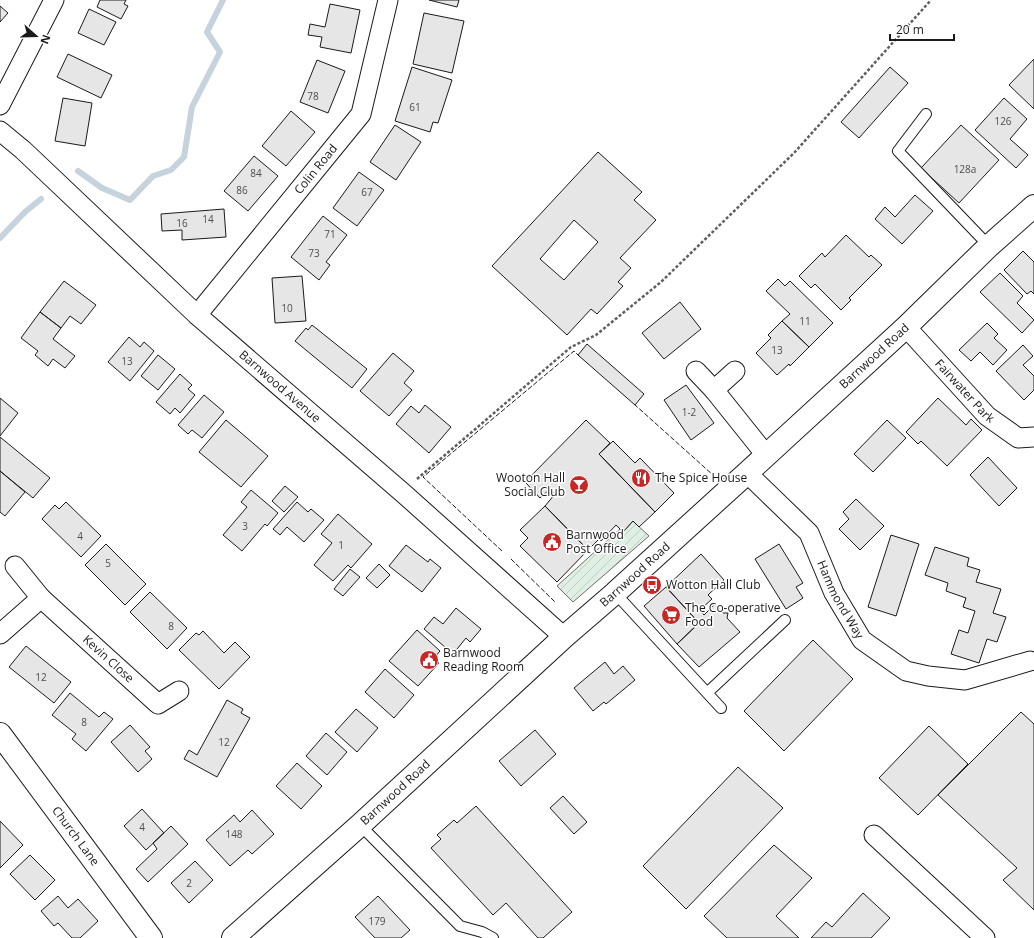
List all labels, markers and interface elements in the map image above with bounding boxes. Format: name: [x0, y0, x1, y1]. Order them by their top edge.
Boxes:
north arrow: [16, 16, 56, 56]
scale bar: [890, 16, 954, 42]
text: 20 m: [896, 21, 924, 38]
text: N: [37, 33, 54, 46]
house number: 78: [307, 89, 319, 103]
house number: 61: [409, 100, 421, 114]
house number: 126: [994, 114, 1012, 128]
street label: Colin Road: [290, 140, 341, 198]
house number: 128a: [954, 162, 976, 176]
house number: 84: [250, 166, 262, 180]
house number: 86: [236, 183, 248, 197]
house number: 67: [361, 185, 373, 199]
house number: 14: [202, 212, 214, 226]
house number: 16: [176, 216, 188, 230]
house number: 71: [324, 227, 336, 241]
house number: 73: [308, 246, 320, 260]
house number: 10: [281, 301, 293, 315]
house number: 11: [799, 314, 811, 328]
street label: Barnwood Road: [835, 319, 913, 392]
house number: 13: [771, 343, 783, 357]
street label: Barnwood Avenue: [236, 346, 325, 426]
house number: 13: [121, 354, 133, 368]
street label: Fairwater Park: [931, 355, 999, 427]
house number: 1-2: [682, 405, 697, 419]
restaurant icon: The Spice House: [630, 467, 652, 489]
place label: Wooton Hall Social Club: [496, 469, 565, 500]
place label: The Spice House: [655, 469, 748, 486]
bar icon: Wooton Hall Social Club: [568, 474, 590, 496]
house number: 3: [242, 519, 248, 533]
place label: Barnwood Post Office: [566, 526, 627, 557]
house number: 4: [77, 529, 83, 543]
public building icon: Barnwood Post Office: [541, 531, 563, 553]
house number: 1: [338, 538, 344, 552]
street label: Barnwood Road: [596, 538, 674, 611]
house number: 5: [105, 556, 111, 570]
street label: Hammond Way: [813, 558, 869, 643]
bus stop icon: Wotton Hall Club: [641, 574, 663, 596]
place label: Wotton Hall Club: [666, 576, 761, 593]
place label: The Co-operative Food: [685, 599, 781, 630]
supermarket icon: The Co-operative Food: [660, 604, 682, 626]
house number: 8: [168, 619, 174, 633]
street label: Kevin Close: [79, 631, 138, 686]
place label: Barnwood Reading Room: [443, 644, 524, 675]
public building icon: Barnwood Reading Room: [418, 649, 440, 671]
house number: 12: [35, 670, 47, 684]
house number: 8: [81, 715, 87, 729]
house number: 12: [218, 735, 230, 749]
street label: Barnwood Road: [356, 756, 434, 829]
street label: Church Lane: [48, 802, 104, 869]
house number: 4: [139, 820, 145, 834]
house number: 148: [225, 827, 243, 841]
house number: 2: [186, 876, 192, 890]
house number: 179: [368, 914, 386, 928]

